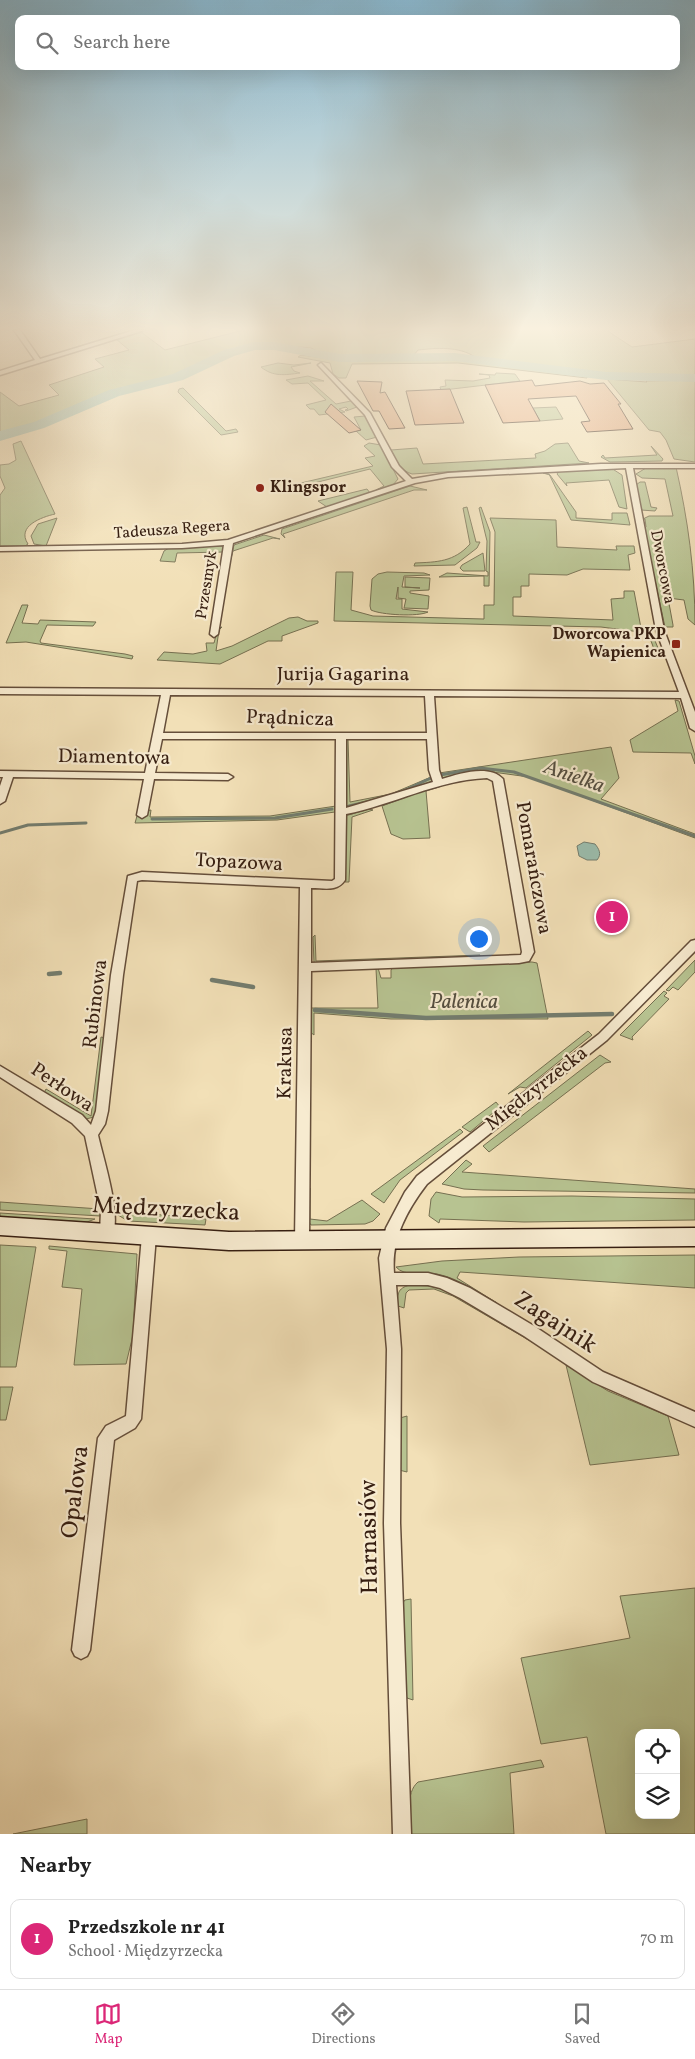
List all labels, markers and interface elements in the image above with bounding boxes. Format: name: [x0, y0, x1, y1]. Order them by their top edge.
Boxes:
search box: [15, 15, 680, 70]
icon: search: [33, 29, 61, 57]
text: Search here: [73, 30, 170, 56]
place label: Klingspor: [270, 477, 346, 499]
marker: Klingspor: [254, 482, 266, 494]
street label: Tadeusza Regera: [113, 515, 231, 545]
street label: Dworcowa: [644, 528, 680, 606]
street label: Przesmyk: [191, 549, 223, 621]
place label: Dworcowa PKP Wapienica: [552, 624, 666, 664]
marker: Dworcowa PKP Wapienica: [670, 638, 682, 650]
street label: Jurija Gagarina: [277, 661, 409, 689]
street label: Prądnicza: [245, 703, 335, 735]
street label: Diamentowa: [58, 743, 170, 773]
water label: Anielka: [539, 753, 608, 801]
street label: Pomarańczowa: [508, 799, 558, 937]
street label: Topazowa: [194, 847, 284, 879]
pin: 1: [596, 898, 628, 936]
your location: [466, 926, 492, 952]
street label: Rubinowa: [77, 958, 115, 1050]
water label: Palenica: [430, 988, 498, 1017]
street label: Krakusa: [271, 1026, 301, 1100]
street label: Międzyrzecka: [480, 1040, 594, 1138]
street label: Perłowa: [25, 1057, 99, 1119]
street label: Międzyrzecka: [91, 1189, 241, 1231]
street label: Zagajnik: [507, 1283, 603, 1363]
street label: Opalowa: [53, 1444, 99, 1540]
street label: Harnasiów: [352, 1479, 388, 1595]
map controls: [635, 1729, 680, 1819]
button: locate: [635, 1729, 680, 1774]
button: layers: [635, 1774, 680, 1819]
text: Nearby: [20, 1852, 91, 1881]
text: Przedszkole nr 41: [68, 1915, 225, 1941]
text: 1: [34, 1928, 40, 1950]
text: 70 m: [640, 1928, 674, 1950]
text: School · Międzyrzecka: [68, 1941, 223, 1963]
tab: Map: [94, 2000, 122, 2049]
tab: Directions: [311, 2000, 376, 2049]
tab: Saved: [564, 2000, 601, 2049]

